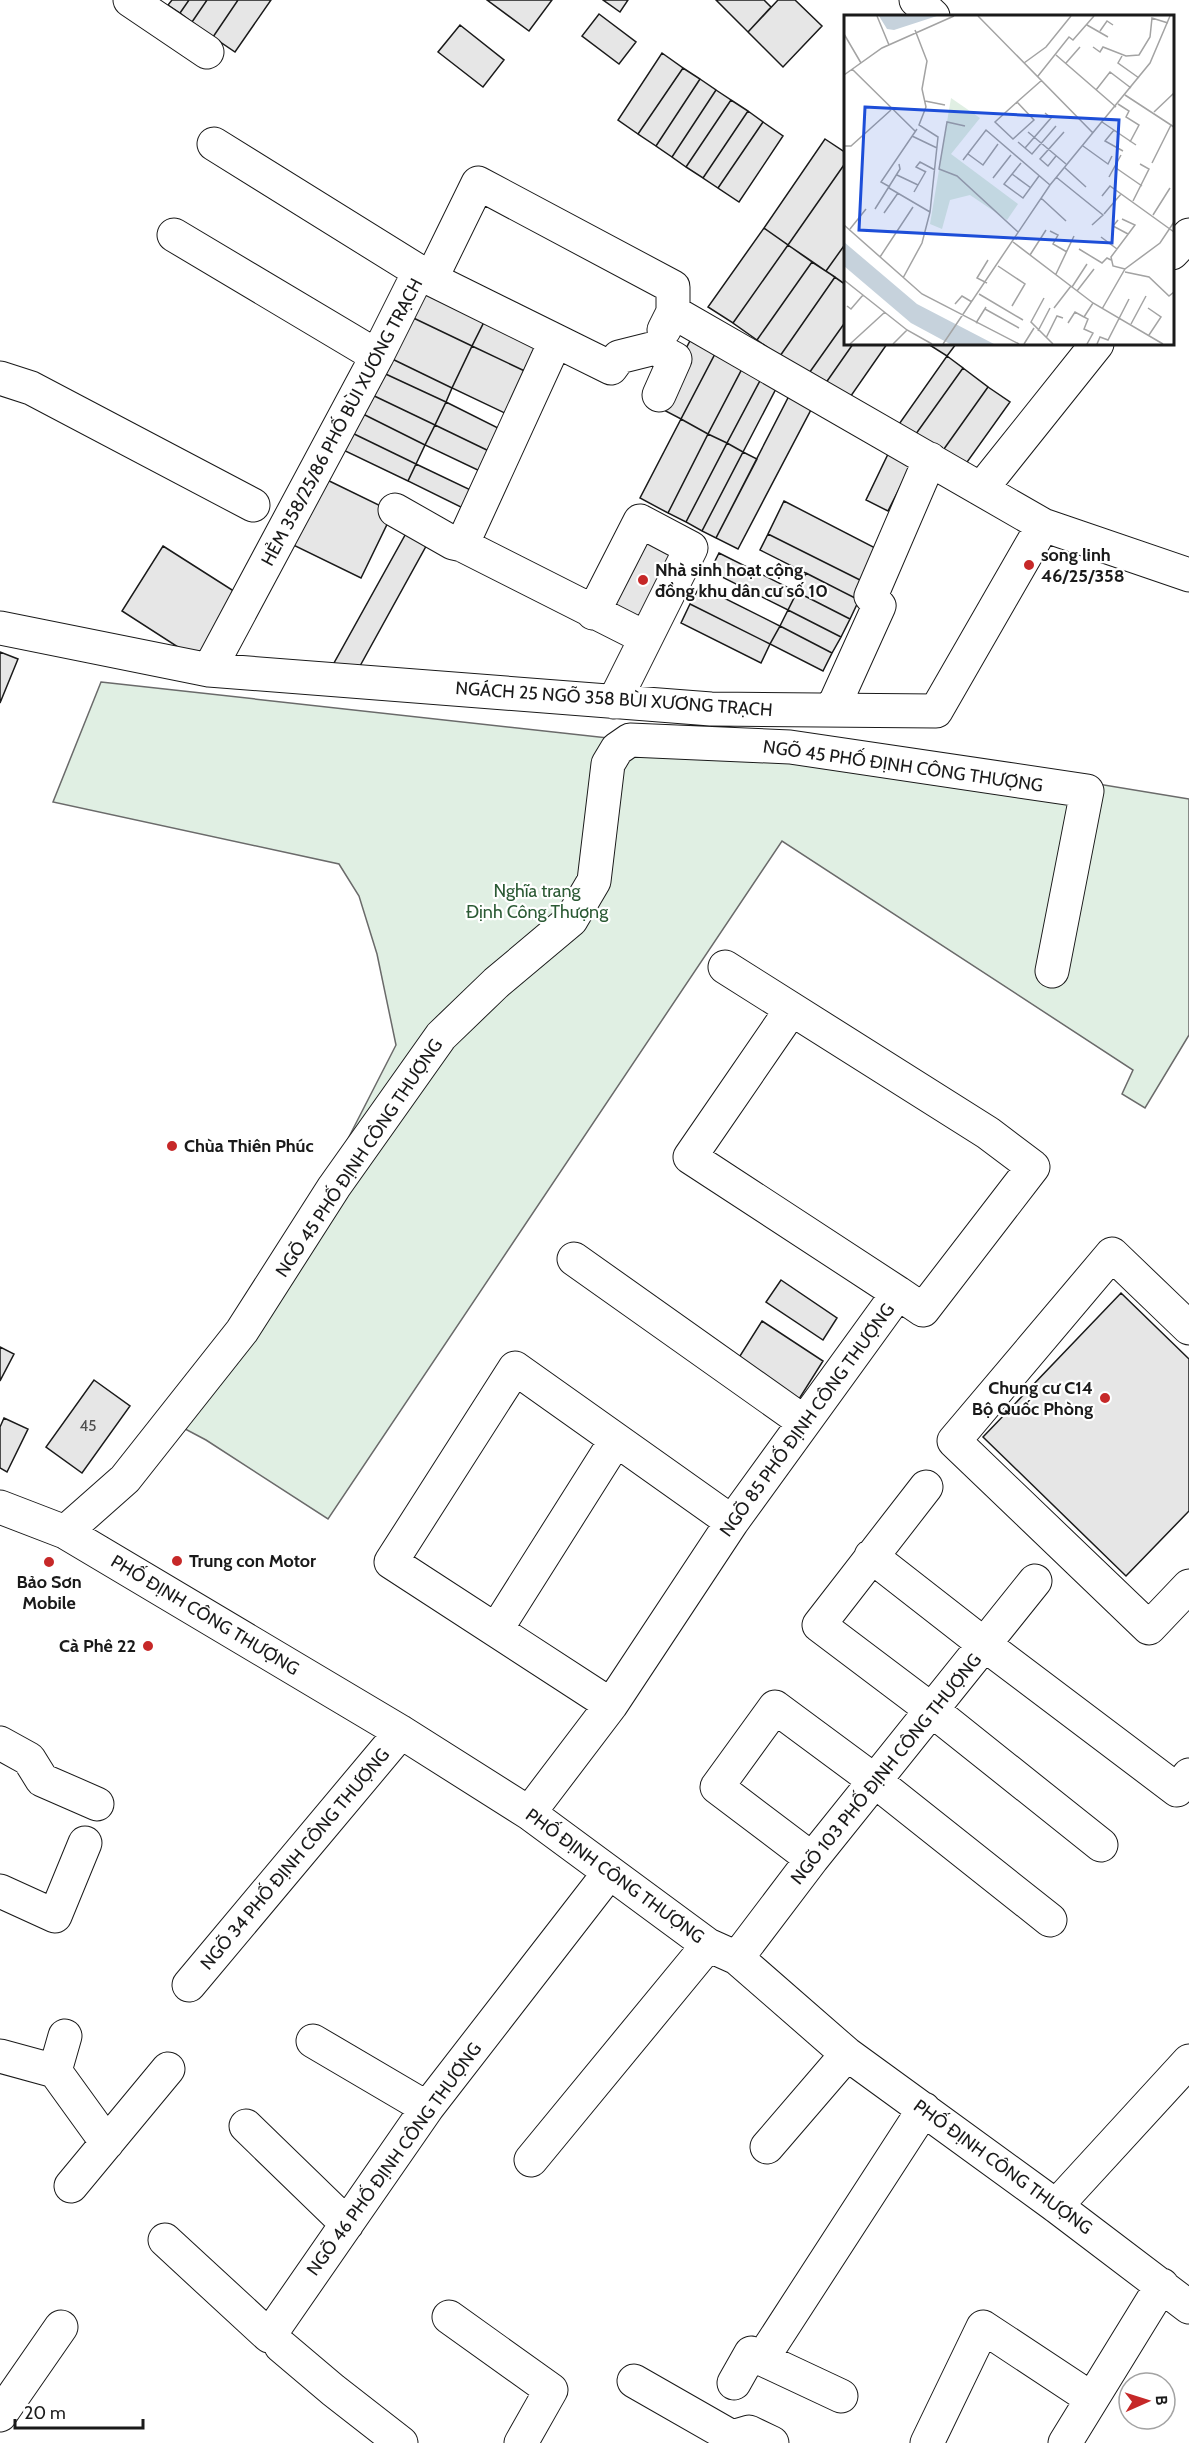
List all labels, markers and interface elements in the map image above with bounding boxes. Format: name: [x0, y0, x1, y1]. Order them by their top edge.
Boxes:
inset map: [844, 15, 1174, 345]
street label: HẺM 358/25/86 PHỐ BÙI XƯƠNG TRẠCH: [255, 273, 427, 570]
place label: song linh 46/25/358: [1041, 544, 1125, 587]
marker: song linh 46/25/358: [1022, 558, 1036, 572]
place label: Nhà sinh hoạt cộng đồng khu dân cư số 10: [655, 559, 828, 602]
marker: Nhà sinh hoạt cộng đồng khu dân cư số 10: [636, 573, 650, 587]
street label: NGÁCH 25 NGÕ 358 BÙI XƯƠNG TRẠCH: [455, 677, 773, 721]
street label: NGÕ 45 PHỐ ĐỊNH CÔNG THƯỢNG: [762, 733, 1045, 797]
park label: Nghĩa trang Định Công Thượng: [466, 880, 609, 923]
street label: NGÕ 45 PHỐ ĐỊNH CÔNG THƯỢNG: [269, 1034, 447, 1281]
place label: Chùa Thiên Phúc: [184, 1135, 314, 1157]
marker: Chùa Thiên Phúc: [165, 1139, 179, 1153]
street label: NGÕ 85 PHỐ ĐỊNH CÔNG THƯỢNG: [713, 1298, 899, 1541]
place label: Chung cư C14 Bộ Quốc Phòng: [972, 1377, 1093, 1420]
marker: Chung cư C14 Bộ Quốc Phòng: [1098, 1391, 1112, 1405]
house number: 45: [80, 1417, 96, 1435]
street label: PHỐ ĐỊNH CÔNG THƯỢNG: [107, 1548, 304, 1680]
place label: Trung con Motor: [189, 1550, 316, 1572]
marker: Trung con Motor: [170, 1554, 184, 1568]
marker: Bảo Sơn Mobile: [42, 1555, 56, 1569]
place label: Bảo Sơn Mobile: [16, 1571, 82, 1614]
place label: Cà Phê 22: [59, 1635, 136, 1657]
marker: Cà Phê 22: [141, 1639, 155, 1653]
street label: NGÕ 103 PHỐ ĐỊNH CÔNG THƯỢNG: [785, 1648, 986, 1889]
street label: NGÕ 34 PHỐ ĐỊNH CÔNG THƯỢNG: [194, 1742, 394, 1974]
street label: PHỐ ĐỊNH CÔNG THƯỢNG: [521, 1802, 710, 1948]
street label: NGÕ 46 PHỐ ĐỊNH CÔNG THƯỢNG: [300, 2037, 486, 2280]
street label: PHỐ ĐỊNH CÔNG THƯỢNG: [909, 2093, 1098, 2239]
north arrow: [1117, 2371, 1177, 2431]
scale bar: [15, 2392, 142, 2430]
text: B: [1152, 2395, 1171, 2406]
text: 20 m: [24, 2402, 66, 2424]

